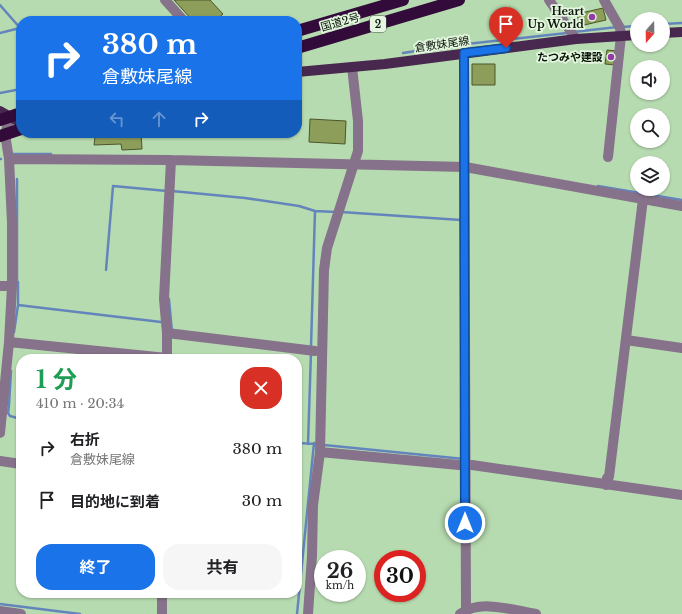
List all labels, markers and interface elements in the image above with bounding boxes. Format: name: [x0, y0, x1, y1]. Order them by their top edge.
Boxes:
place label: Heart Up World: [528, 4, 585, 31]
pin: [489, 7.0, 523, 48]
street label: 国道2号: [319, 10, 361, 34]
marker: Heart Up World: [587, 12, 597, 22]
north arrow: [630, 12, 670, 52]
map controls: [630, 12, 670, 196]
icon: arrive: [495, 13, 517, 35]
road number: 2: [370, 16, 386, 32]
text: 380 m: [102, 27, 197, 62]
icon: right: [36, 32, 88, 84]
street label: 倉敷妹尾線: [414, 33, 470, 55]
place label: たつみや建設: [537, 50, 603, 64]
marker: たつみや建設: [606, 52, 616, 62]
button: sound: [630, 60, 670, 100]
text: 倉敷妹尾線: [102, 66, 192, 88]
icon: left: [106, 108, 128, 130]
icon: ahead: [148, 108, 170, 130]
icon: right: [190, 108, 212, 130]
button: search: [630, 108, 670, 148]
button: layers: [630, 156, 670, 196]
text: 1 分: [36, 365, 77, 394]
button: close: [240, 367, 282, 409]
text: 410 m · 20:34: [36, 395, 124, 412]
text: 右折: [70, 430, 100, 449]
icon: right: [36, 437, 58, 459]
text: 380 m: [233, 439, 282, 458]
text: 倉敷妹尾線: [70, 451, 135, 468]
icon: arrive: [36, 489, 58, 511]
text: 30 m: [242, 491, 282, 510]
text: 目的地に到着: [70, 492, 160, 511]
position arrow: [444, 502, 486, 544]
button: 終了: [36, 544, 155, 590]
button: 共有: [163, 544, 282, 590]
speed limit sign: 30: [374, 550, 426, 602]
text: 26: [327, 559, 353, 583]
text: km/h: [326, 579, 354, 592]

